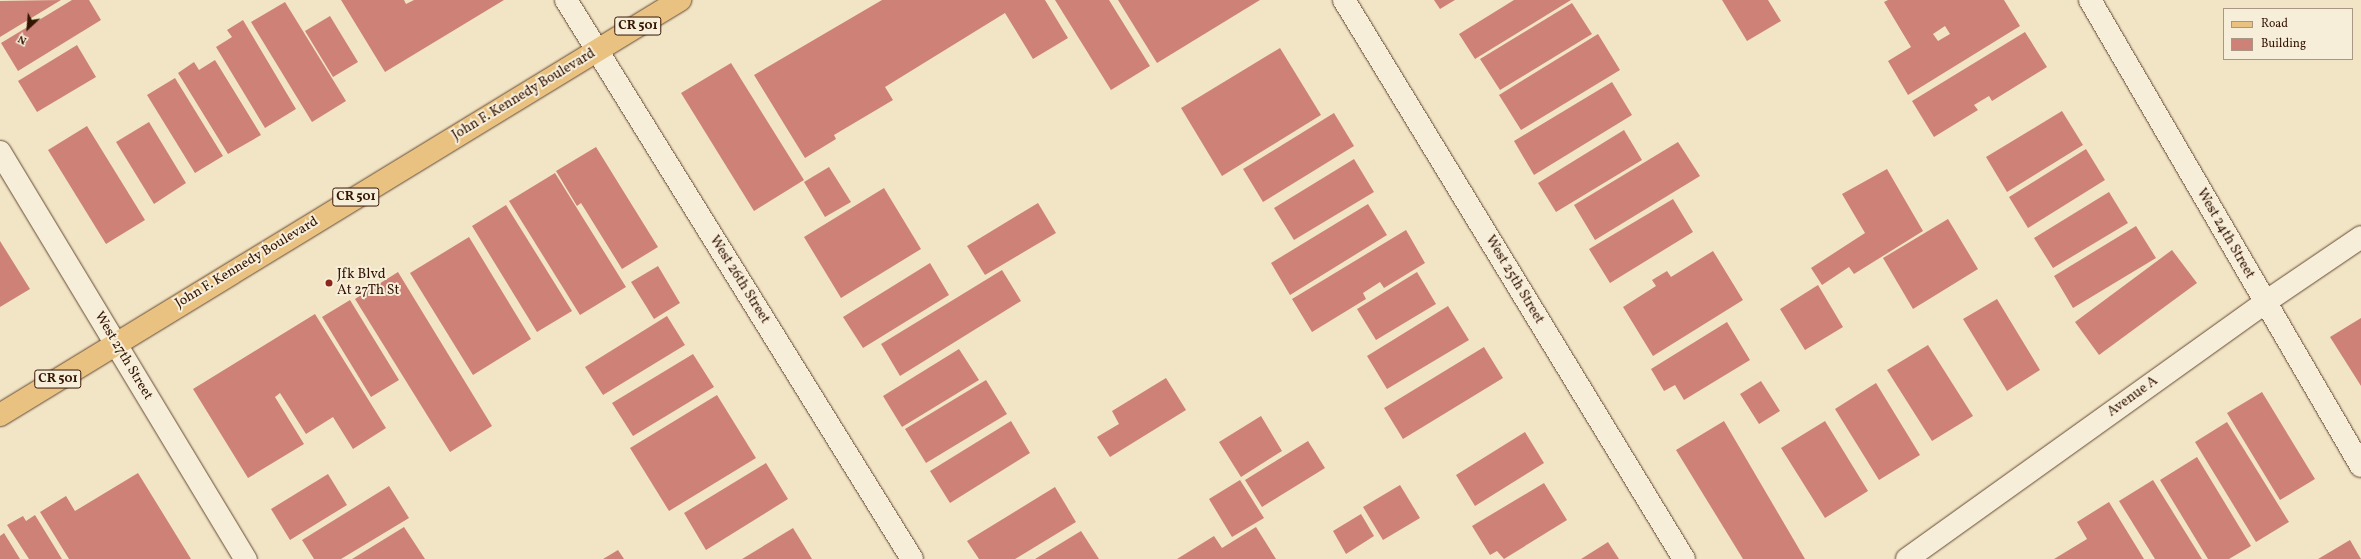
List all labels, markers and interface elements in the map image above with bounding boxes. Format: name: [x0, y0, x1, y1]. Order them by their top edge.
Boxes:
north arrow: [8, 8, 48, 48]
legend: [2223, 8, 2353, 60]
road number: CR 501: [614, 15, 662, 37]
text: Road: [2261, 16, 2288, 32]
text: N: [16, 31, 29, 48]
text: Building: [2261, 36, 2306, 52]
street label: John F. Kennedy Boulevard: [449, 45, 599, 145]
road number: CR 501: [332, 186, 380, 208]
street label: West 24th Street: [2192, 186, 2258, 282]
street label: John F. Kennedy Boulevard: [172, 213, 322, 313]
street label: West 26th Street: [705, 233, 773, 327]
street label: West 25th Street: [1481, 233, 1547, 327]
place label: Jfk Blvd At 27Th St: [337, 267, 399, 300]
marker: Jfk Blvd At 27Th St: [324, 278, 334, 288]
street label: West 27th Street: [90, 309, 156, 403]
road number: CR 501: [34, 368, 82, 390]
street label: Avenue A: [2104, 373, 2162, 421]

